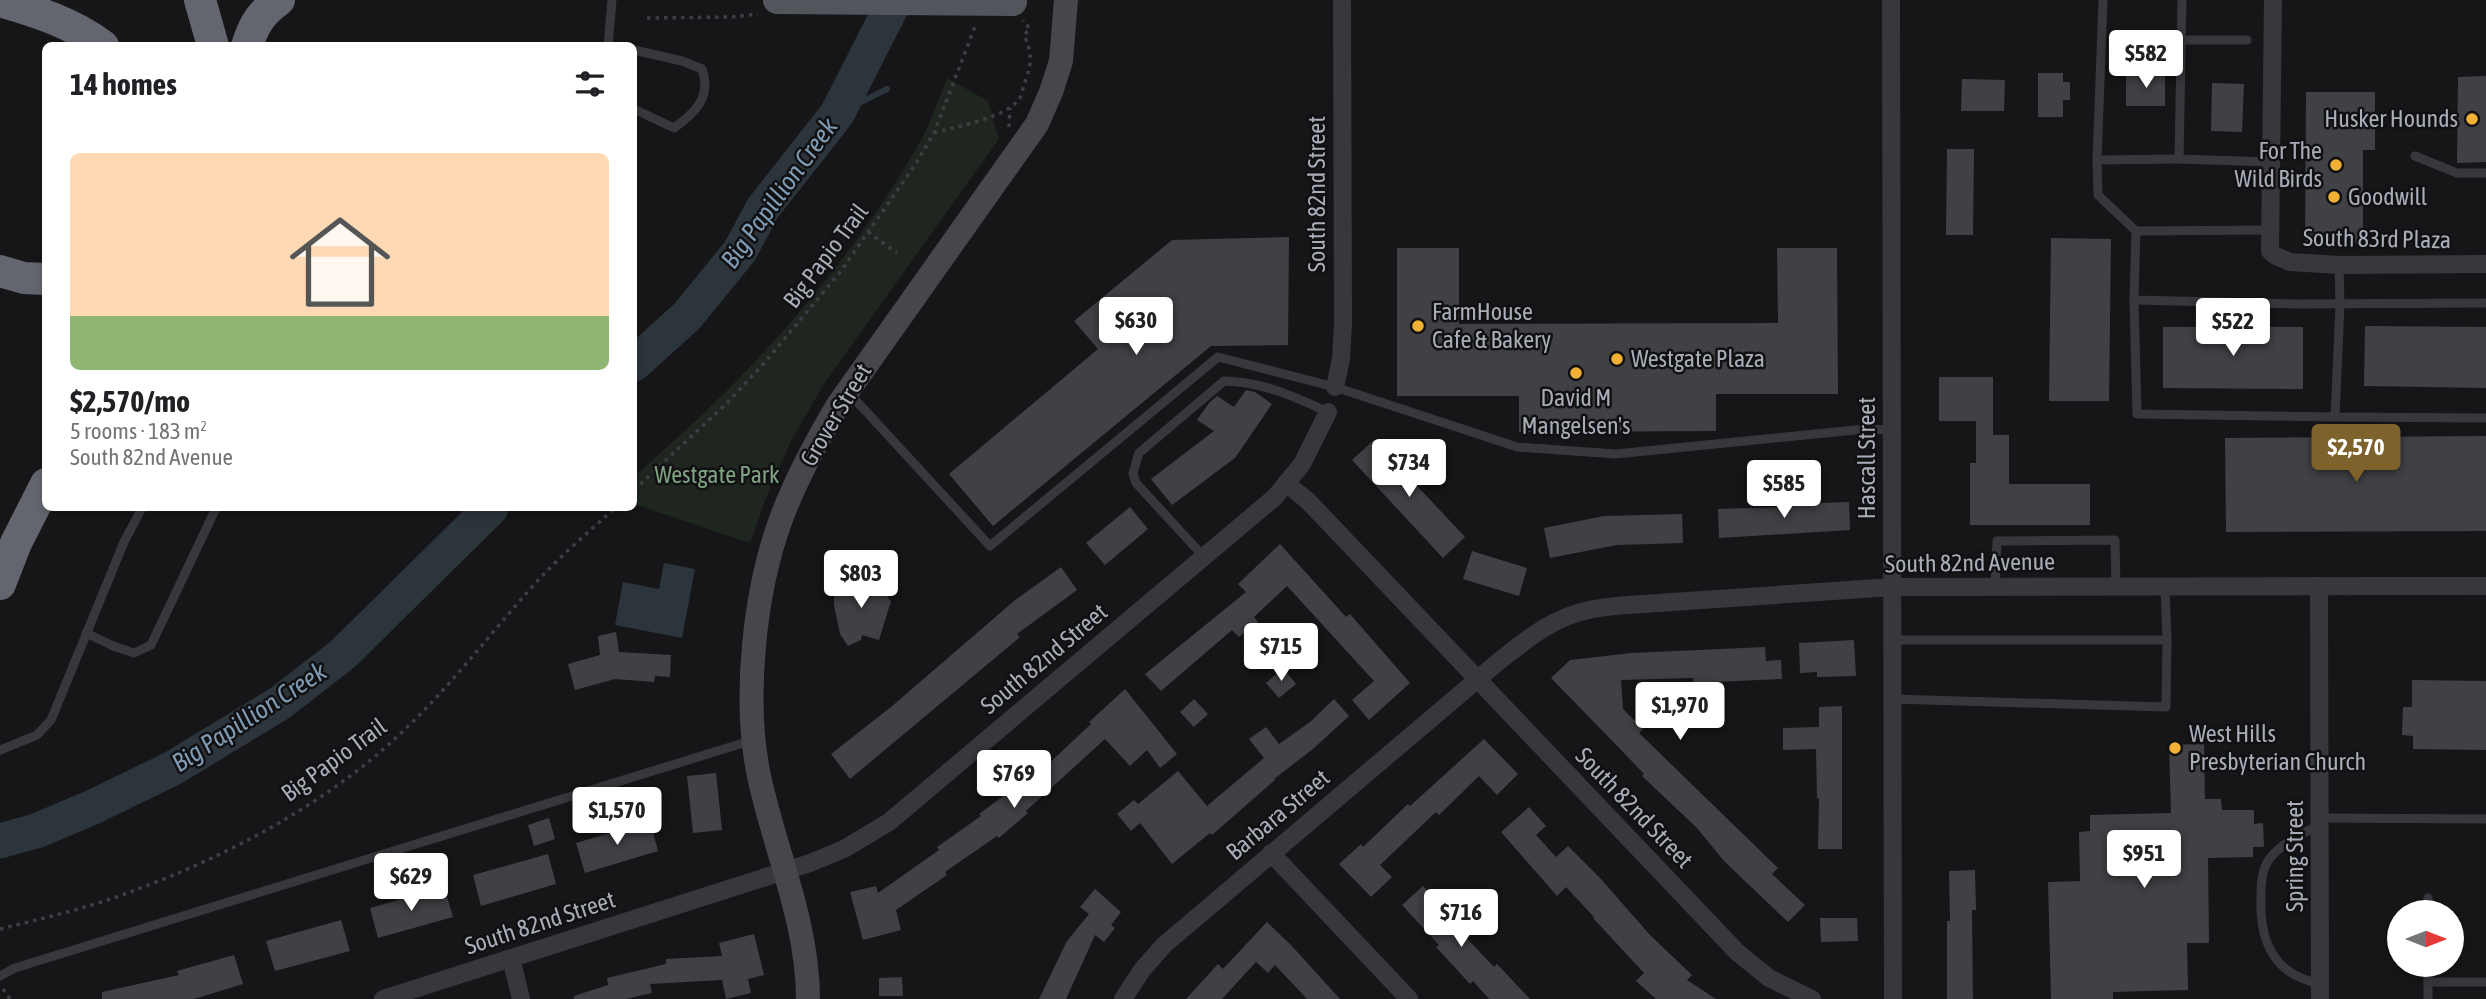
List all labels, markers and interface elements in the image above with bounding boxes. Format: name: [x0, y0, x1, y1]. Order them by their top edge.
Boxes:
pin: $582: [2105, 31, 2187, 90]
text: $582: [2125, 40, 2167, 66]
icon: filters: [571, 65, 609, 103]
text: 14 homes: [70, 67, 177, 101]
place label: Husker Hounds: [2324, 105, 2458, 132]
marker: Husker Hounds: [2464, 111, 2480, 127]
water label: Big Papillion Creek: [714, 112, 844, 274]
street label: South 82nd Street: [1303, 116, 1330, 272]
place label: For The Wild Birds: [2234, 137, 2322, 192]
marker: For The Wild Birds: [2328, 157, 2344, 173]
place label: Goodwill: [2348, 183, 2428, 210]
marker: Goodwill: [2326, 189, 2342, 205]
street label: Big Papio Trail: [778, 198, 874, 313]
icon: home: [277, 199, 403, 325]
street label: South 83rd Plaza: [2303, 224, 2451, 253]
pin: $630: [1095, 298, 1177, 357]
place label: FarmHouse Cafe & Bakery: [1432, 298, 1551, 353]
pin: $522: [2192, 298, 2274, 358]
text: $630: [1115, 307, 1157, 333]
text: $522: [2212, 308, 2254, 334]
marker: FarmHouse Cafe & Bakery: [1410, 318, 1426, 334]
place label: Westgate Plaza: [1631, 345, 1765, 372]
marker: Westgate Plaza: [1609, 351, 1625, 367]
street label: Grover Street: [795, 359, 877, 471]
marker: David M Mangelsen's: [1568, 365, 1584, 381]
text: $2,570/mo: [70, 384, 190, 418]
place label: David M Mangelsen's: [1522, 384, 1630, 439]
street label: Hascall Street: [1853, 397, 1880, 519]
text: 5 rooms · 183 m²: [70, 418, 207, 444]
pin: $2,570: [2299, 424, 2413, 484]
text: $2,570: [2328, 434, 2385, 460]
pin: $734: [1368, 440, 1450, 499]
text: South 82nd Avenue: [70, 444, 233, 470]
text: $734: [1388, 449, 1430, 475]
park label: Westgate Park: [655, 461, 780, 488]
pin: $585: [1743, 461, 1825, 520]
text: $585: [1763, 470, 1805, 496]
street label: South 82nd Avenue: [1885, 548, 2055, 577]
pin: $803: [820, 550, 902, 610]
text: $803: [840, 560, 882, 586]
street label: South 82nd Street: [975, 598, 1112, 719]
pin: $715: [1240, 624, 1322, 683]
text: $715: [1260, 633, 1302, 659]
water label: Big Papillion Creek: [166, 656, 332, 778]
pin: $1,970: [1623, 682, 1737, 742]
text: $1,970: [1652, 692, 1709, 718]
street label: Big Papio Trail: [276, 712, 392, 807]
place label: West Hills Presbyterian Church: [2189, 720, 2366, 775]
marker: West Hills Presbyterian Church: [2167, 740, 2183, 756]
street label: South 82nd Street: [1570, 742, 1698, 873]
pin: $769: [973, 750, 1055, 810]
text: $769: [993, 760, 1035, 786]
street label: Barbara Street: [1221, 764, 1335, 865]
pin: $1,570: [560, 788, 674, 847]
text: $1,570: [589, 797, 646, 823]
street label: Spring Street: [2281, 800, 2308, 912]
pin: $951: [2103, 830, 2185, 890]
text: $951: [2123, 840, 2165, 866]
pin: $629: [370, 853, 452, 913]
text: $629: [390, 863, 432, 889]
street label: South 82nd Street: [461, 886, 618, 960]
pin: $716: [1420, 890, 1502, 949]
text: $716: [1440, 899, 1482, 925]
north arrow: [2387, 900, 2464, 976]
map controls: [2387, 900, 2464, 977]

